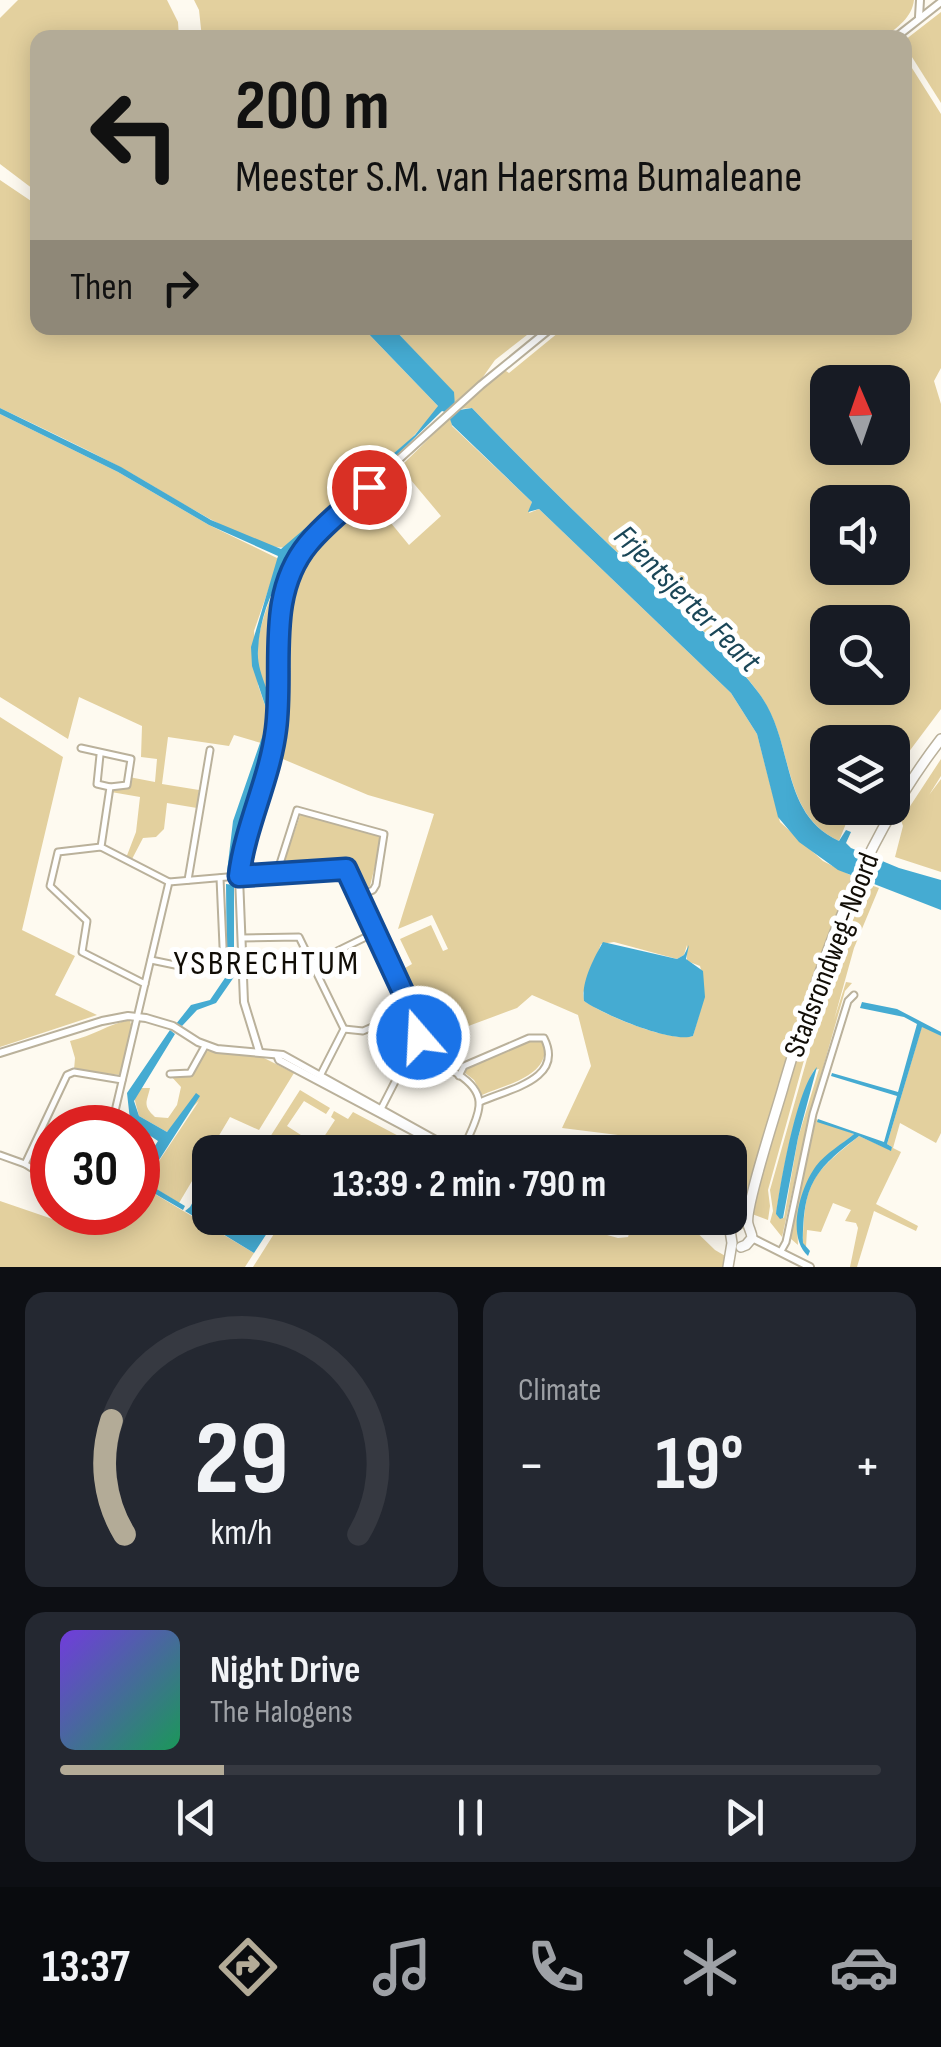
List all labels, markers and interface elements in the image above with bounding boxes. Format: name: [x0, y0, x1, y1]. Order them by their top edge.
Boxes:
text: 200 m: [235, 65, 390, 149]
icon: left: [70, 70, 200, 200]
text: Meester S.M. van Haersma Bumaleane: [235, 150, 802, 205]
icon: right: [153, 260, 208, 315]
text: Then: [70, 265, 133, 310]
north arrow: [810, 365, 910, 465]
map controls: [810, 365, 910, 825]
pin: [327, 445, 412, 530]
icon: arrive: [342, 460, 397, 515]
button: sound: [810, 485, 910, 585]
water label: Frjentsjerter Feart: [605, 517, 770, 682]
button: search: [810, 605, 910, 705]
button: layers: [810, 725, 910, 825]
street label: Stadsrondweg-Noord: [777, 848, 887, 1062]
district label: YSBRECHTUM: [173, 942, 361, 985]
position arrow: [367, 985, 471, 1089]
speed limit sign: 30: [30, 1105, 160, 1235]
text: 13:39 · 2 min · 790 m: [333, 1162, 606, 1207]
text: Climate: [518, 1371, 601, 1410]
text: 29: [194, 1398, 289, 1523]
text: 19°: [655, 1420, 744, 1511]
text: −: [518, 1433, 545, 1500]
text: +: [854, 1433, 881, 1500]
text: km/h: [211, 1512, 272, 1555]
text: Night Drive: [210, 1648, 361, 1693]
text: The Halogens: [210, 1693, 353, 1732]
icon: previous: [169, 1790, 224, 1845]
icon: pause: [443, 1790, 498, 1845]
icon: next: [717, 1790, 772, 1845]
icon: directions: [213, 1932, 283, 2002]
icon: music: [367, 1932, 437, 2002]
icon: phone: [521, 1932, 591, 2002]
icon: climate: [675, 1932, 745, 2002]
icon: car: [829, 1932, 899, 2002]
text: 13:37: [42, 1940, 130, 1995]

